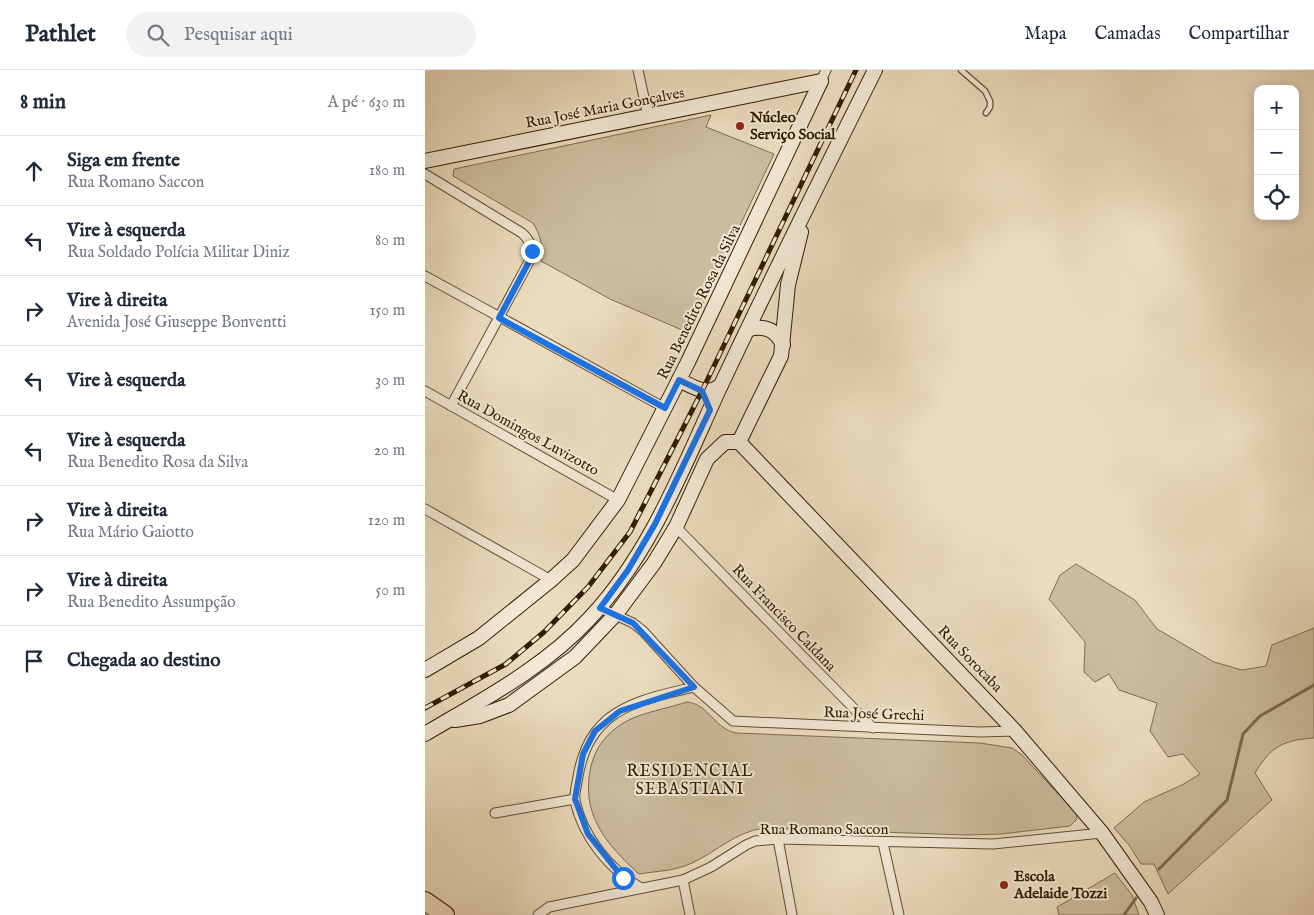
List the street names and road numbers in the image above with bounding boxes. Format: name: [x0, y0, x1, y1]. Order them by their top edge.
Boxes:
street label: Rua José Maria Gonçalves: [524, 83, 686, 133]
street label: Rua Benedito Rosa da Silva: [653, 221, 745, 383]
street label: Rua Domingos Luvizotto: [454, 386, 602, 480]
street label: Rua Francisco Caldana: [728, 560, 840, 676]
street label: Rua Sorocaba: [933, 622, 1007, 697]
street label: Rua José Grechi: [823, 703, 925, 725]
street label: Rua Romano Saccon: [760, 820, 888, 839]

